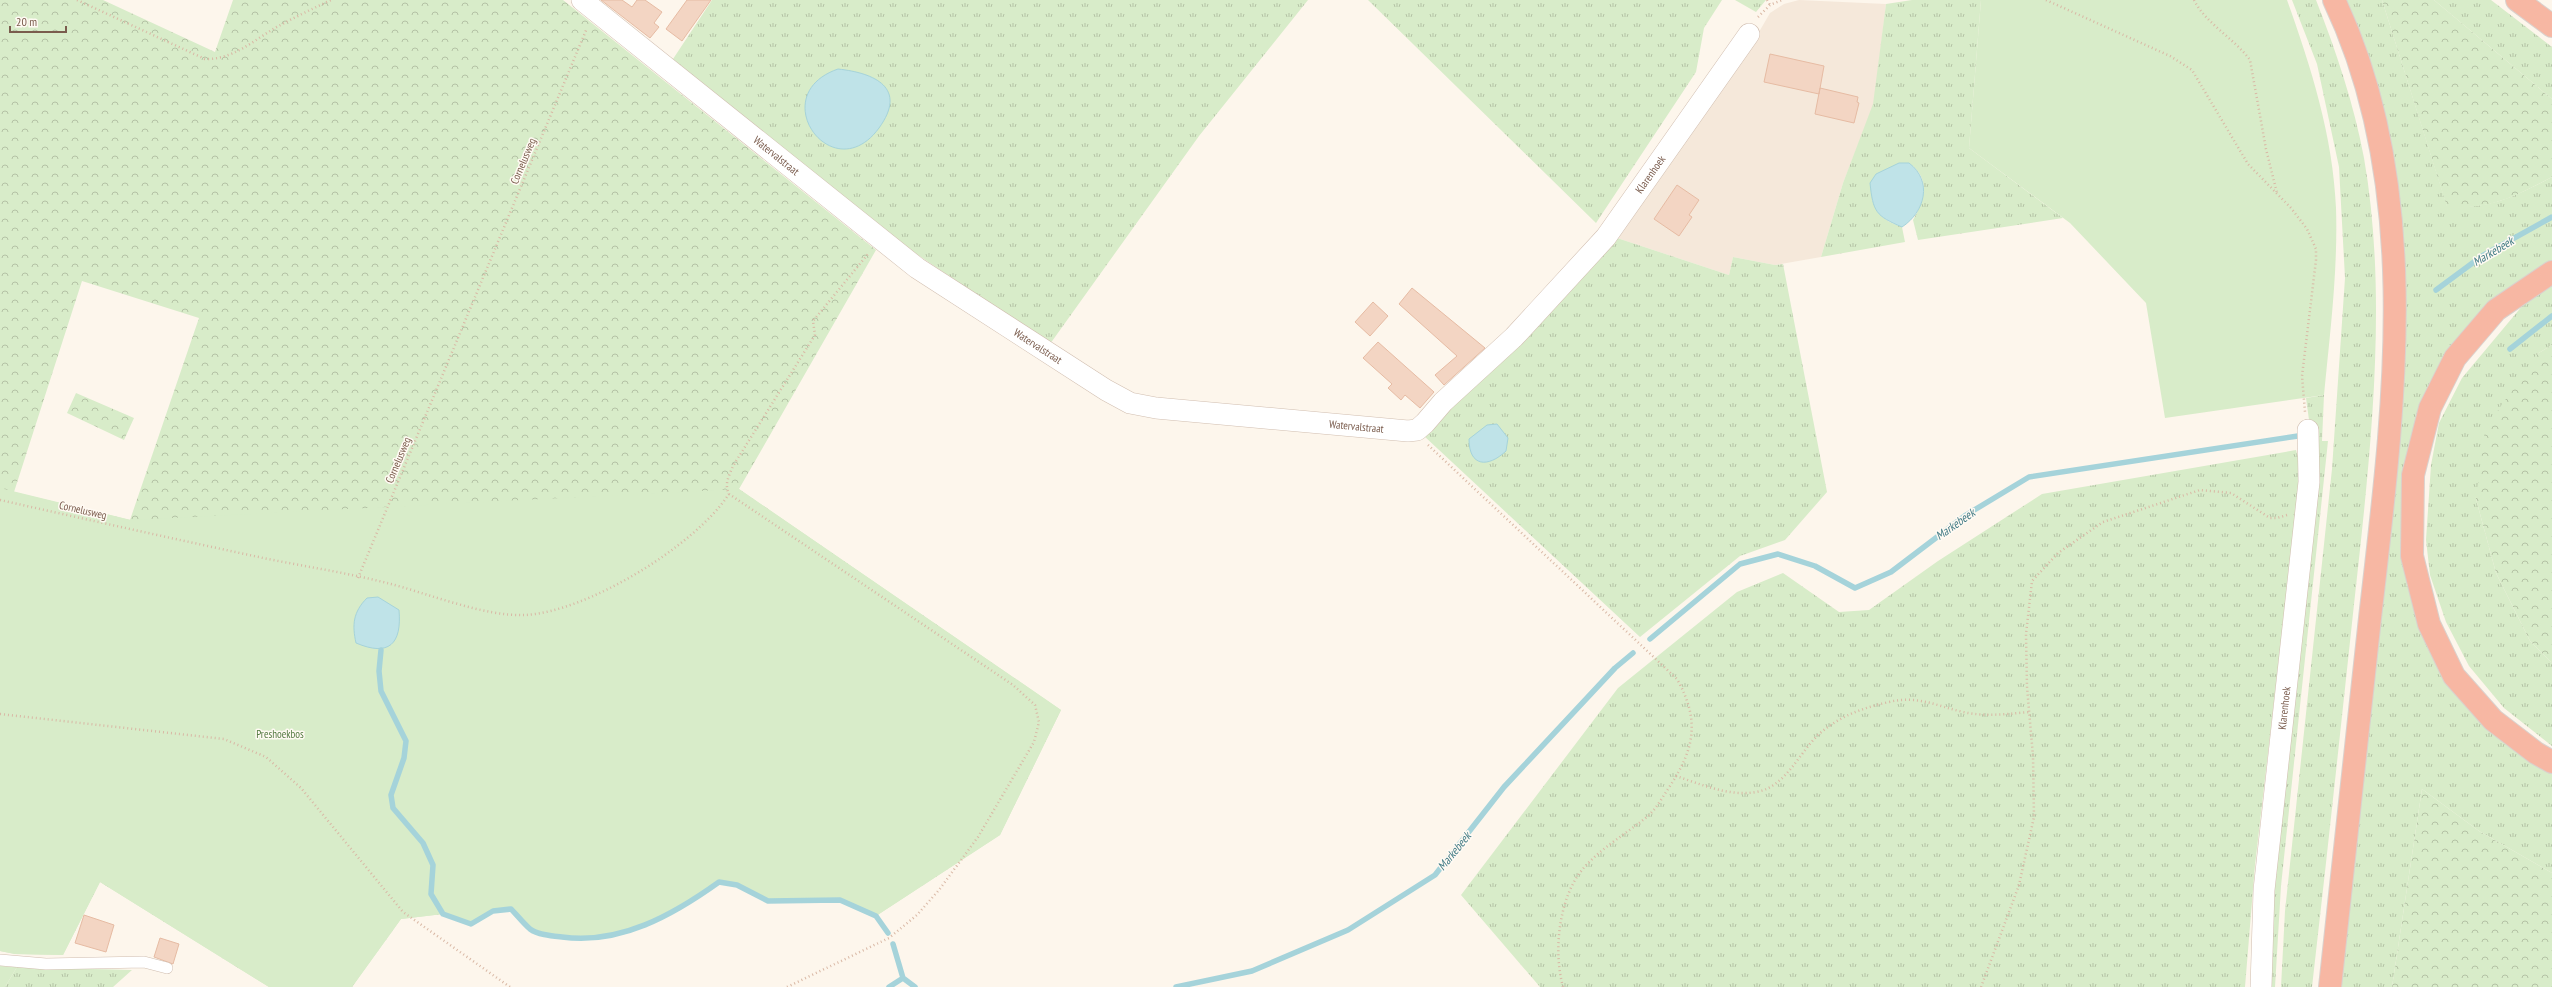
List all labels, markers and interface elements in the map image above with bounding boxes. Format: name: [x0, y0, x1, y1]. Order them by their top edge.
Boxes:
scale bar: [10, 8, 66, 34]
text: 20 m: [16, 14, 37, 29]
street label: Watervalstraat: [751, 133, 802, 178]
street label: Cornelusweg: [507, 136, 539, 186]
street label: Klarenhoek: [1632, 152, 1669, 196]
water label: Markebeek: [2470, 232, 2517, 269]
street label: Watervalstraat: [1011, 325, 1065, 367]
street label: Watervalstraat: [1329, 417, 1384, 436]
street label: Cornelusweg: [382, 435, 414, 485]
street label: Cornelusweg: [58, 498, 108, 522]
water label: Markebeek: [1932, 504, 1979, 543]
street label: Klarenhoek: [2275, 685, 2293, 730]
park label: Preshoekbos: [256, 727, 304, 741]
water label: Markebeek: [1434, 828, 1475, 873]

